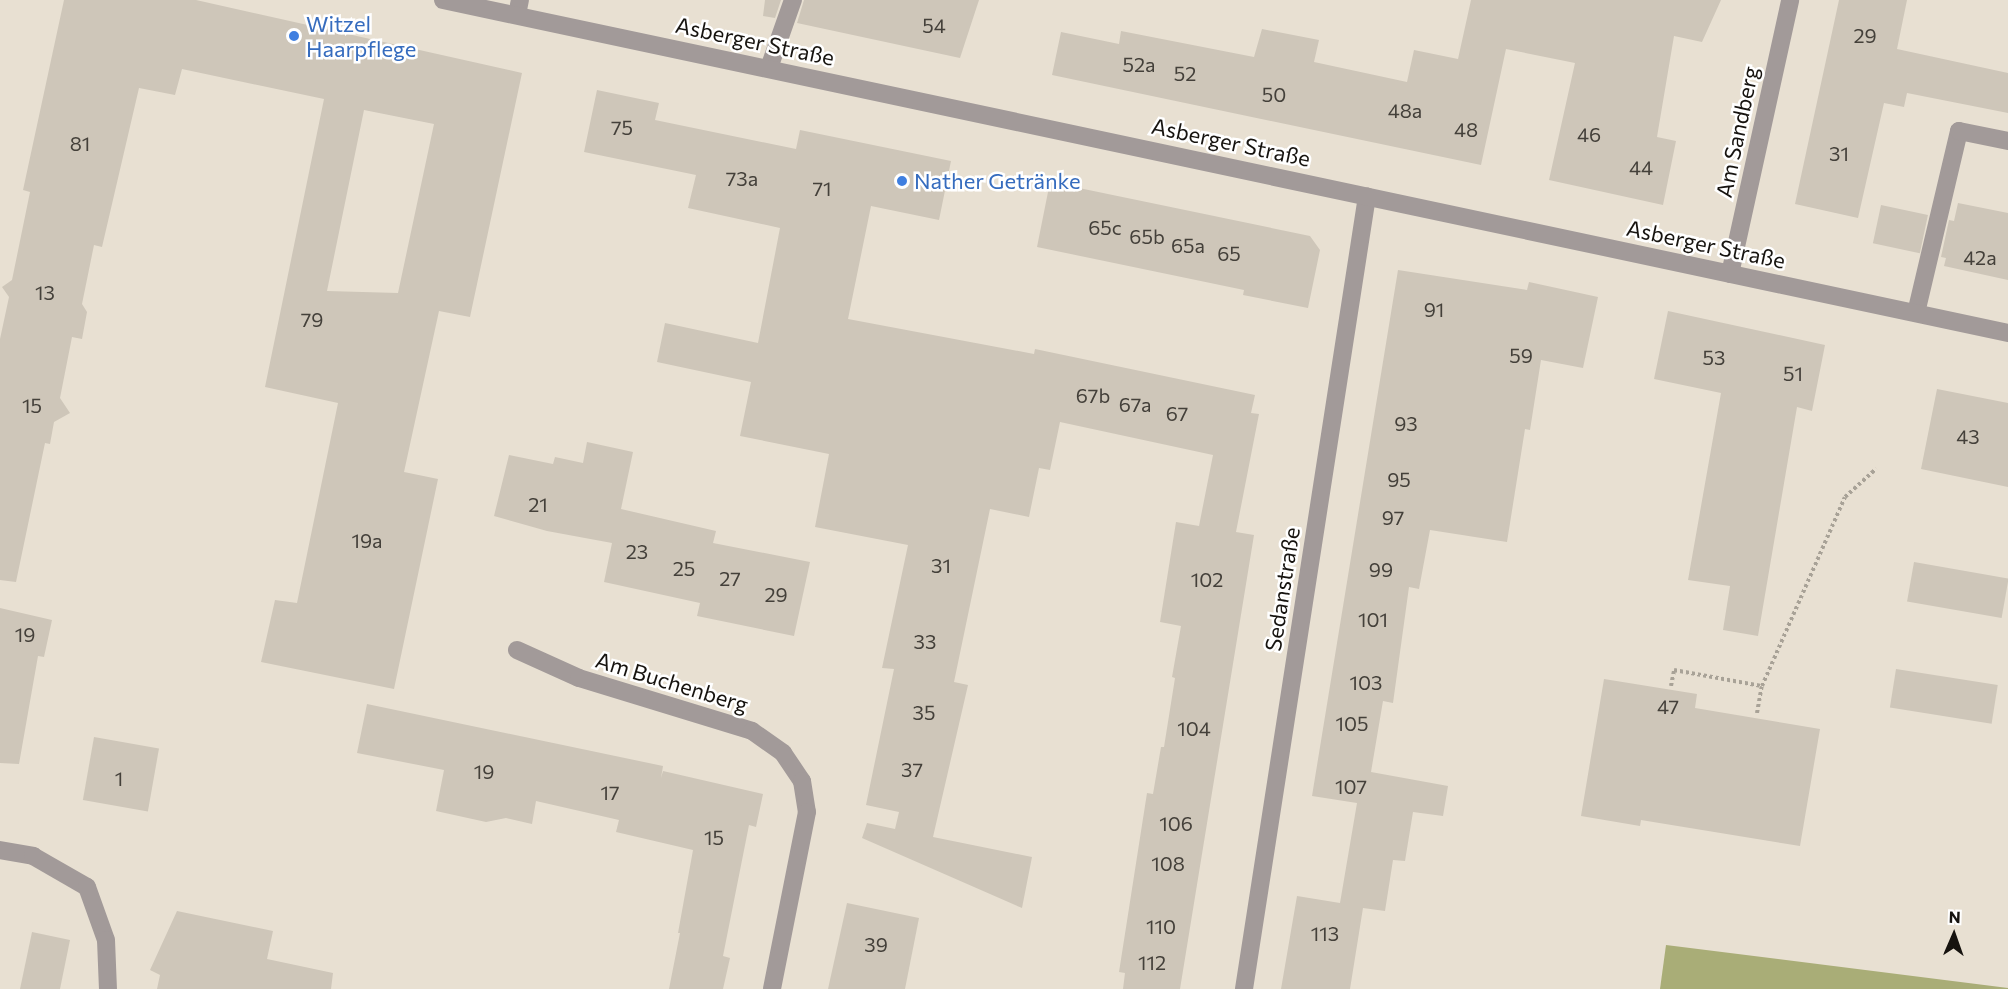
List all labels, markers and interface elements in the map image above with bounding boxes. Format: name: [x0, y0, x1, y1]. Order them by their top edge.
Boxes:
place label: Witzel Haarpflege: [306, 10, 416, 62]
street label: Asberger Straße: [673, 11, 837, 71]
house number: 54: [922, 13, 946, 37]
house number: 29: [1853, 23, 1877, 47]
marker: Witzel Haarpflege: [287, 29, 301, 43]
house number: 52a: [1122, 52, 1156, 76]
house number: 52: [1174, 61, 1196, 85]
street label: Am Sandberg: [1710, 64, 1764, 200]
house number: 50: [1262, 82, 1286, 106]
house number: 48a: [1388, 98, 1422, 122]
street label: Asberger Straße: [1149, 112, 1313, 172]
house number: 75: [611, 115, 633, 139]
house number: 48: [1454, 117, 1478, 141]
house number: 46: [1577, 122, 1601, 146]
house number: 81: [70, 131, 90, 155]
house number: 31: [1829, 141, 1849, 165]
house number: 44: [1629, 155, 1653, 179]
house number: 73a: [726, 166, 758, 190]
place label: Nather Getränke: [914, 168, 1081, 194]
marker: Nather Getränke: [895, 174, 909, 188]
house number: 71: [812, 176, 832, 200]
street label: Asberger Straße: [1624, 214, 1788, 274]
house number: 65c: [1088, 215, 1122, 239]
house number: 65b: [1129, 224, 1165, 248]
house number: 65a: [1171, 233, 1205, 257]
house number: 65: [1217, 241, 1241, 265]
house number: 42a: [1963, 245, 1997, 269]
house number: 13: [35, 280, 55, 304]
house number: 91: [1424, 297, 1444, 321]
house number: 79: [301, 307, 323, 331]
house number: 59: [1509, 343, 1533, 367]
house number: 53: [1703, 345, 1725, 369]
house number: 51: [1783, 361, 1803, 385]
house number: 67b: [1076, 383, 1110, 407]
house number: 67a: [1119, 392, 1151, 416]
house number: 15: [22, 393, 42, 417]
house number: 67: [1166, 401, 1188, 425]
house number: 93: [1394, 411, 1418, 435]
house number: 43: [1956, 424, 1980, 448]
house number: 95: [1387, 467, 1411, 491]
house number: 21: [528, 492, 548, 516]
house number: 97: [1382, 505, 1404, 529]
street label: Sedanstraße: [1259, 525, 1305, 653]
house number: 19a: [351, 528, 383, 552]
house number: 23: [626, 539, 648, 563]
house number: 31: [931, 553, 951, 577]
house number: 25: [673, 556, 695, 580]
house number: 99: [1369, 557, 1393, 581]
house number: 27: [719, 566, 741, 590]
house number: 102: [1191, 567, 1223, 591]
house number: 29: [764, 582, 788, 606]
house number: 101: [1358, 607, 1388, 631]
house number: 19: [15, 622, 35, 646]
house number: 33: [914, 629, 936, 653]
street label: Am Buchenberg: [593, 646, 751, 718]
house number: 103: [1350, 670, 1382, 694]
house number: 47: [1657, 694, 1679, 718]
house number: 35: [913, 700, 935, 724]
house number: 105: [1335, 711, 1369, 735]
house number: 104: [1177, 716, 1211, 740]
house number: 37: [901, 757, 923, 781]
house number: 19: [474, 759, 494, 783]
house number: 1: [115, 766, 123, 790]
house number: 107: [1335, 774, 1367, 798]
house number: 17: [600, 780, 620, 804]
house number: 106: [1159, 811, 1193, 835]
house number: 15: [704, 825, 724, 849]
house number: 108: [1151, 851, 1185, 875]
north arrow: [1924, 905, 1984, 965]
text: N: [1948, 907, 1961, 926]
house number: 110: [1146, 914, 1176, 938]
house number: 113: [1311, 921, 1339, 945]
house number: 39: [864, 932, 888, 956]
house number: 112: [1138, 950, 1166, 974]

